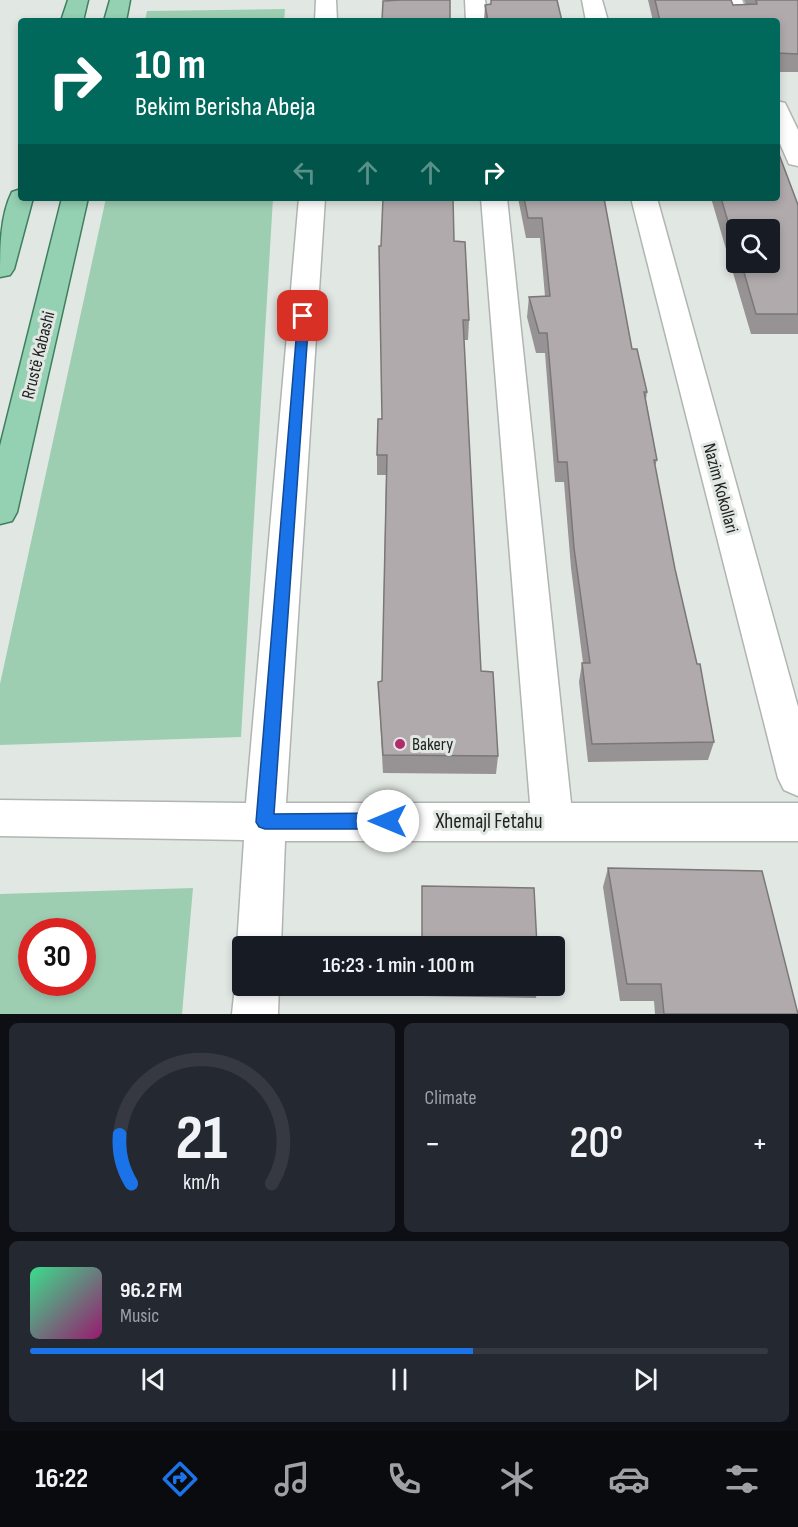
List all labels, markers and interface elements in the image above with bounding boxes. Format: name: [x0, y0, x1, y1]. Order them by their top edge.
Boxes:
text: 10 m: [135, 40, 206, 91]
icon: right: [36, 42, 114, 120]
text: Bekim Berisha Abeja: [135, 91, 316, 123]
icon: left: [288, 156, 321, 189]
icon: ahead: [351, 156, 384, 189]
icon: ahead: [414, 156, 447, 189]
icon: right: [477, 156, 510, 189]
map controls: [726, 219, 780, 273]
button: search: [726, 219, 780, 273]
pin: [277, 290, 328, 341]
icon: arrive: [286, 299, 319, 332]
street label: Rrustë Kabashi: [17, 309, 60, 401]
street label: Nazim Kokollari: [698, 441, 743, 535]
place label: Bakery: [412, 734, 453, 755]
marker: Bakery: [393, 737, 407, 751]
position arrow: [356, 789, 420, 853]
street label: Xhemajl Fetahu: [434, 809, 543, 834]
speed limit sign: 30: [18, 918, 96, 996]
text: 16:23 · 1 min · 100 m: [323, 952, 474, 979]
text: Climate: [425, 1086, 477, 1110]
text: 21: [176, 1102, 228, 1177]
text: 20°: [569, 1116, 623, 1171]
text: −: [425, 1124, 441, 1164]
text: +: [752, 1124, 768, 1164]
text: km/h: [183, 1171, 220, 1196]
text: 96.2 FM: [120, 1277, 182, 1304]
text: Music: [120, 1304, 159, 1328]
icon: previous: [137, 1363, 170, 1396]
icon: pause: [383, 1363, 416, 1396]
icon: next: [629, 1363, 662, 1396]
icon: directions: [159, 1458, 201, 1500]
icon: music: [271, 1458, 313, 1500]
icon: phone: [383, 1458, 425, 1500]
icon: climate: [496, 1458, 538, 1500]
icon: car: [608, 1458, 650, 1500]
icon: filters: [721, 1458, 763, 1500]
text: 16:22: [35, 1463, 88, 1495]

